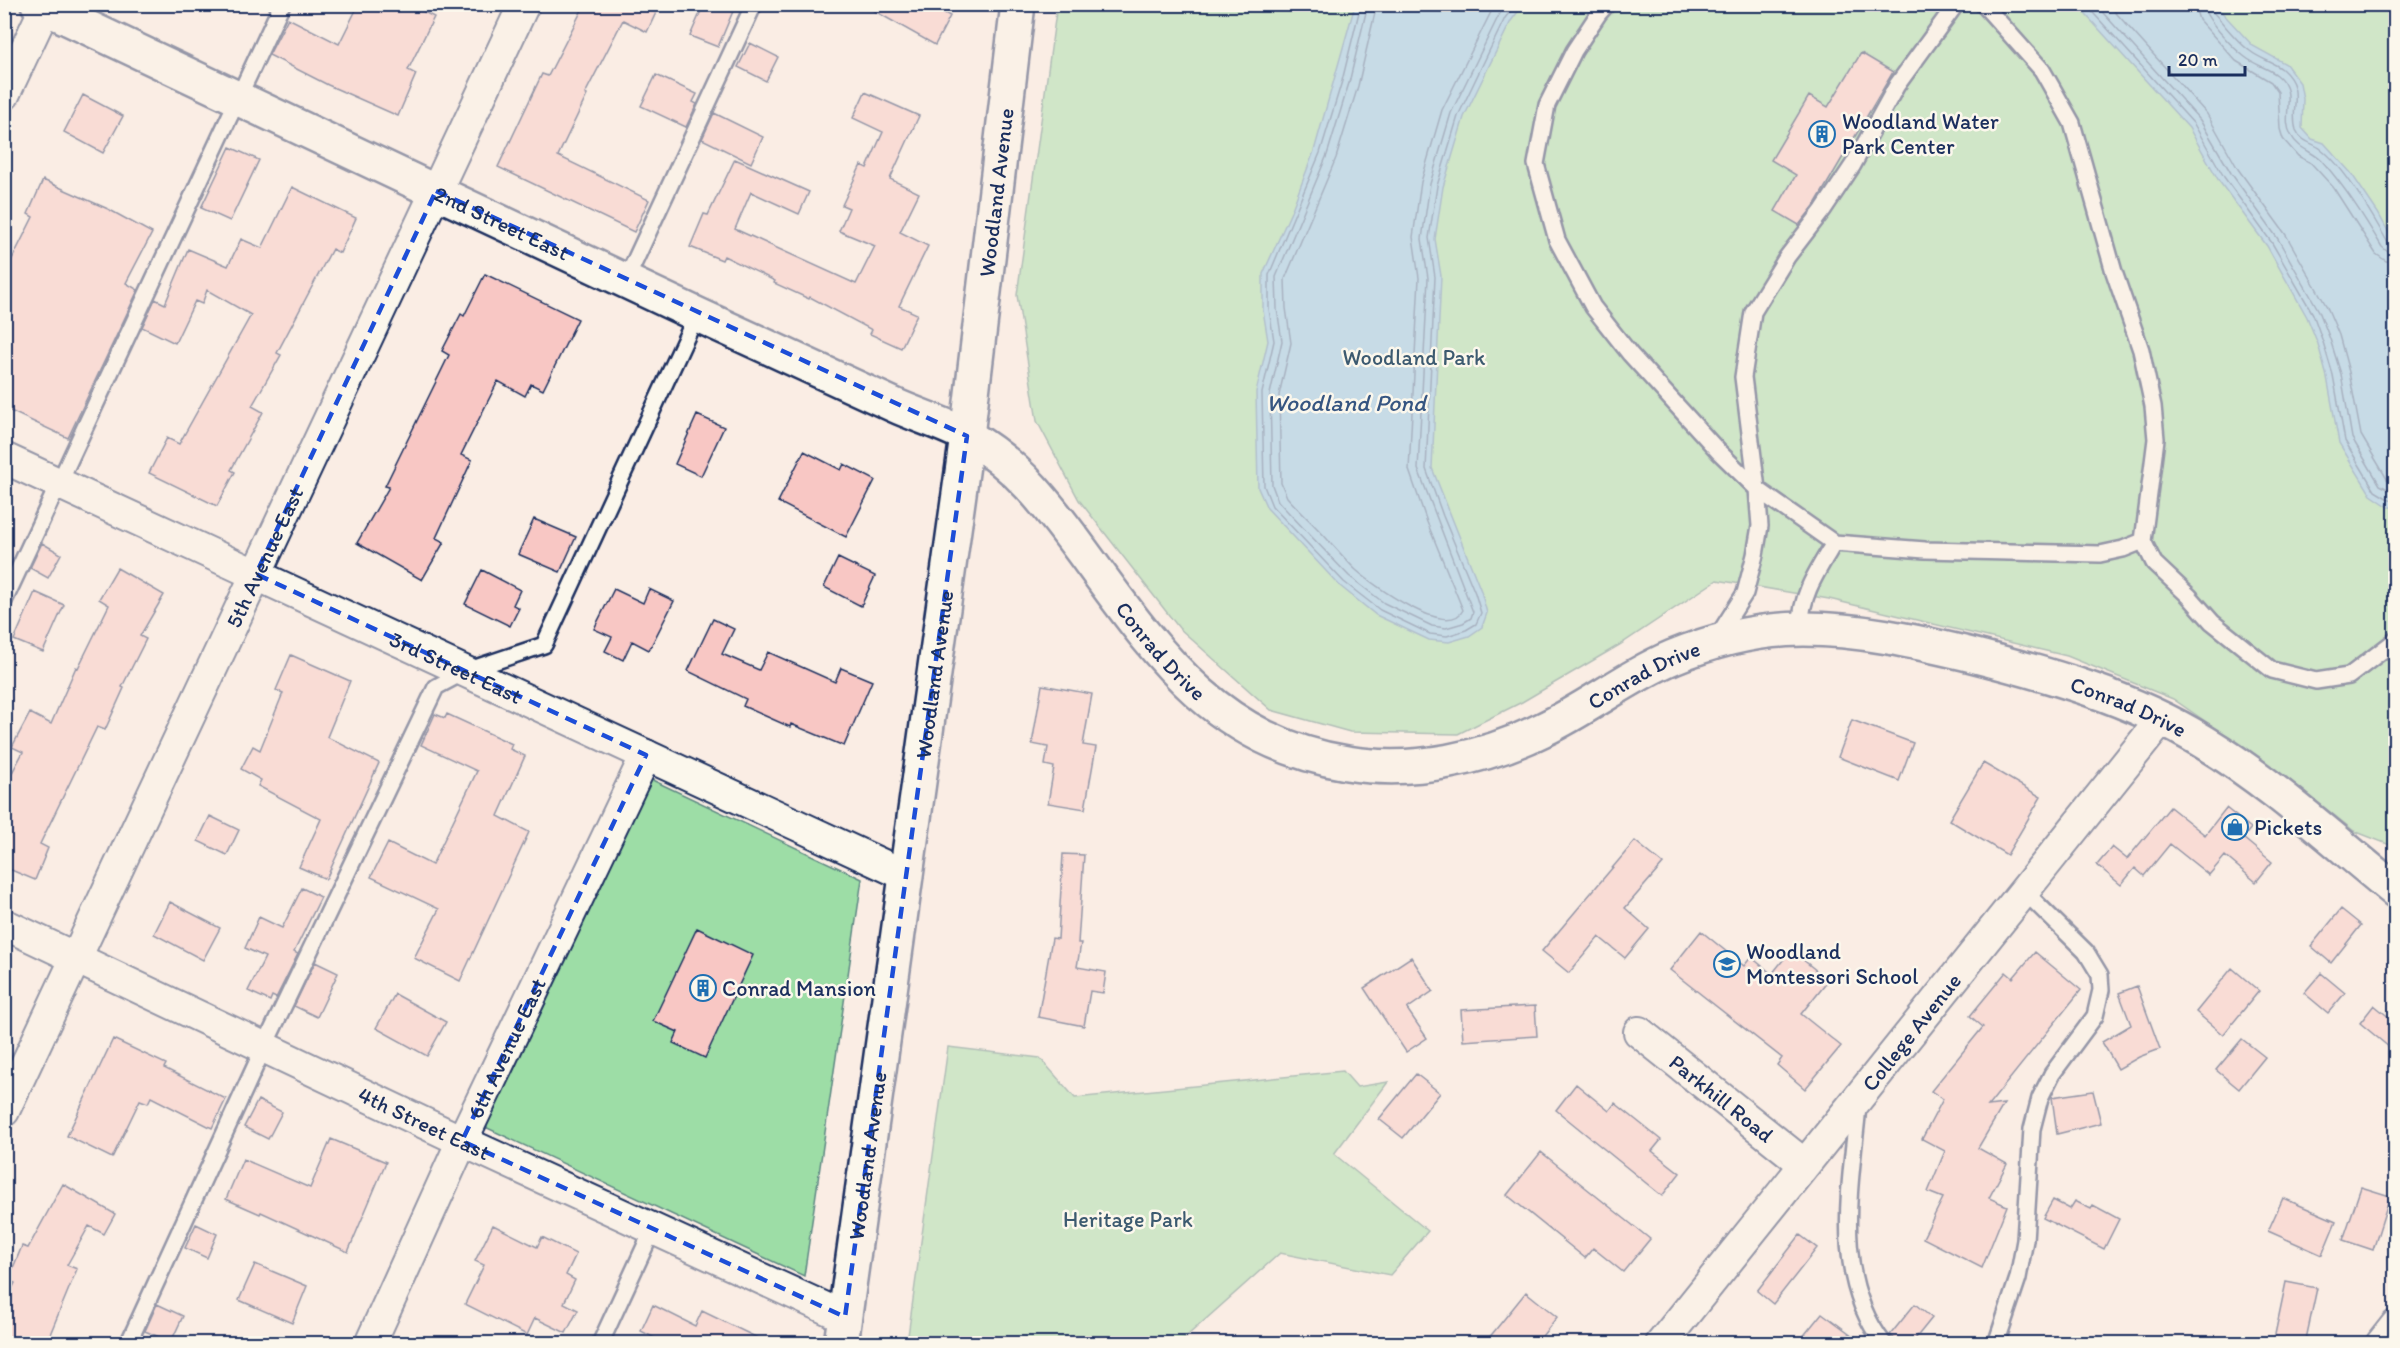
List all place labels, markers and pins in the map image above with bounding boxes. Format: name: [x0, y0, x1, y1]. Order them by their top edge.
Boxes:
place label: Woodland Water Park Center: [1842, 108, 1999, 160]
building icon: Woodland Water Park Center: [1807, 119, 1837, 149]
shop icon: Pickets: [2220, 812, 2250, 842]
place label: Pickets: [2254, 814, 2322, 841]
place label: Woodland Montessori School: [1746, 938, 1919, 990]
school or university icon: Woodland Montessori School: [1712, 949, 1742, 979]
building icon: Conrad Mansion: [688, 973, 718, 1003]
place label: Conrad Mansion: [722, 975, 877, 1002]

